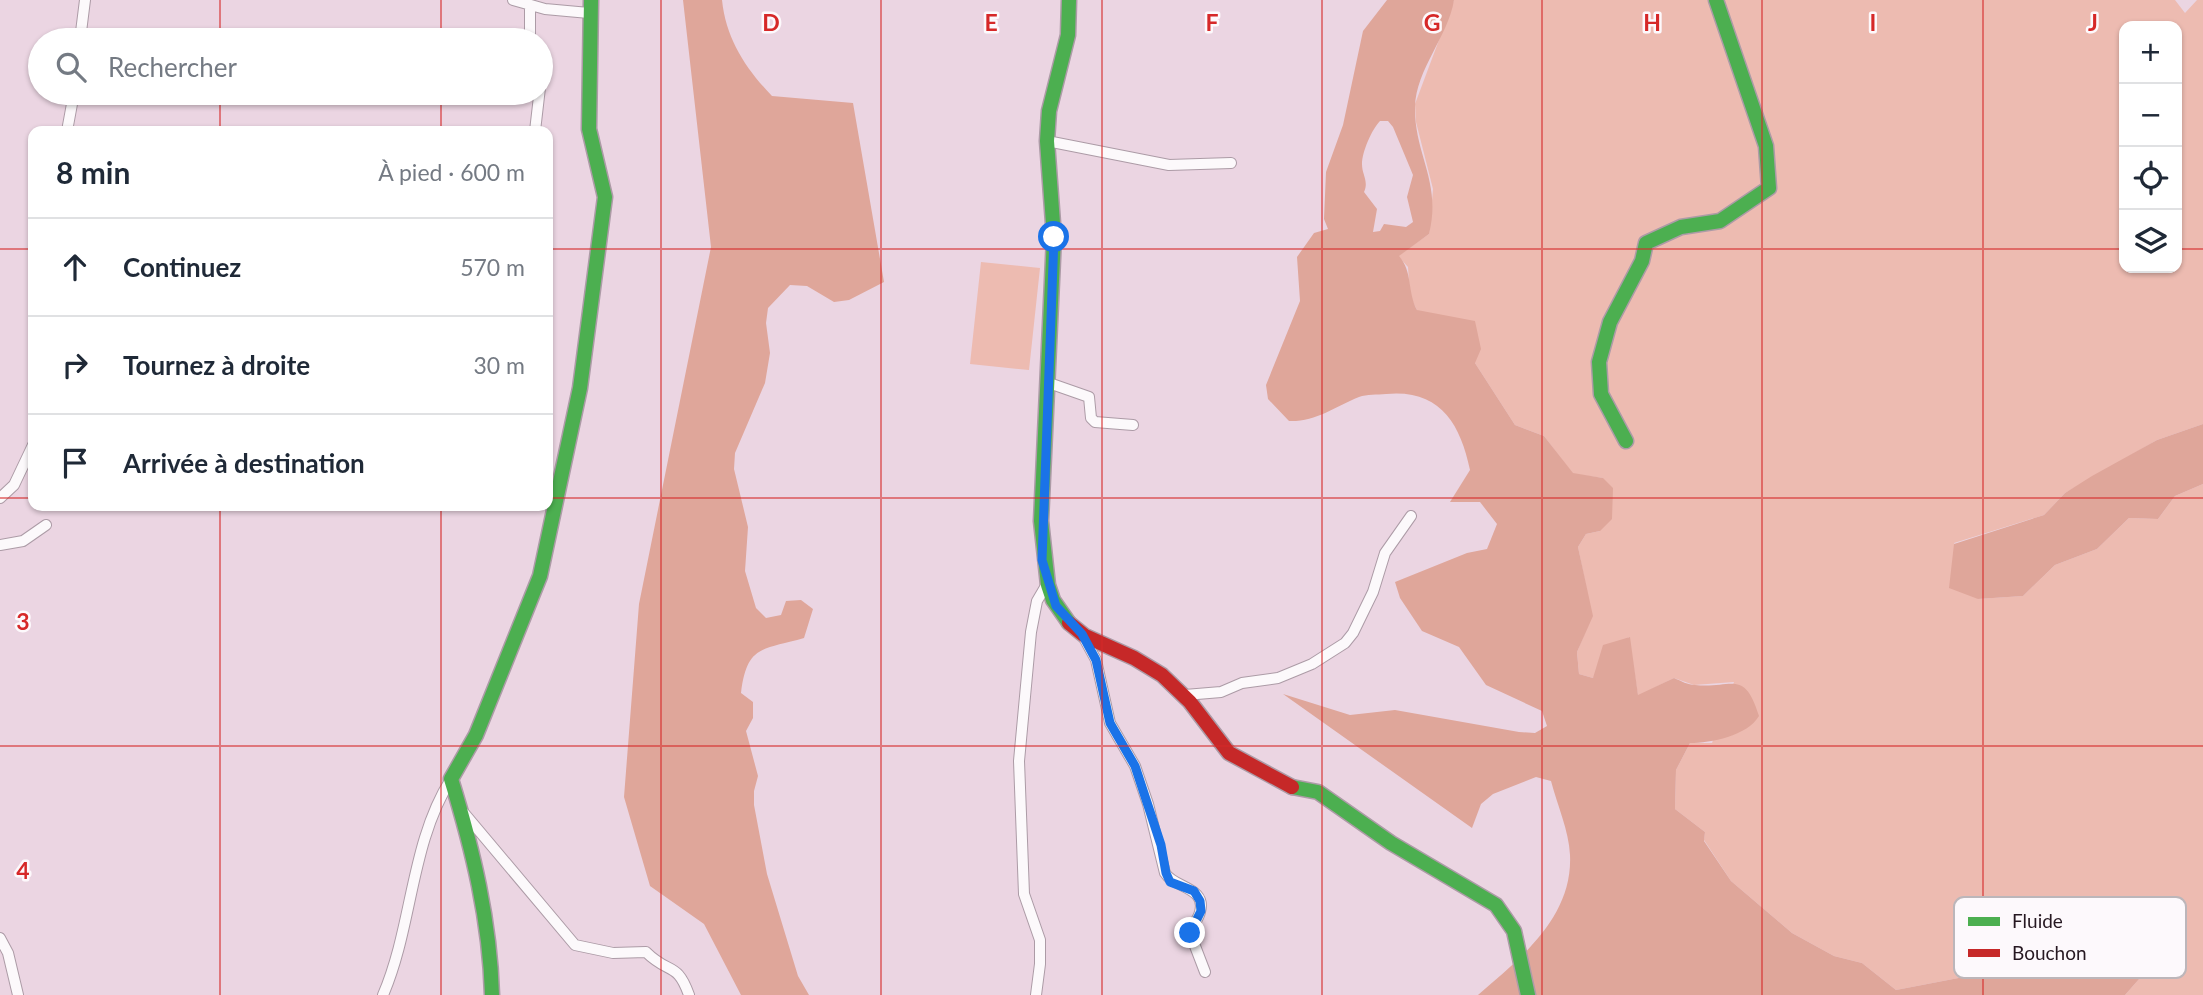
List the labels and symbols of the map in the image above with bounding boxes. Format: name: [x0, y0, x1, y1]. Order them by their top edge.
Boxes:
text: D: [762, 8, 780, 36]
text: E: [984, 8, 998, 36]
text: F: [1205, 8, 1219, 36]
text: G: [1424, 8, 1440, 36]
text: H: [1643, 8, 1661, 36]
text: I: [1870, 8, 1876, 36]
text: J: [2088, 8, 2098, 36]
route start: [1038, 221, 1069, 252]
text: 3: [16, 607, 30, 635]
text: 4: [16, 856, 30, 884]
legend: [1954, 897, 2186, 978]
text: Fluide: [2012, 909, 2063, 932]
route end: [1174, 917, 1205, 948]
text: Bouchon: [2012, 941, 2087, 964]

